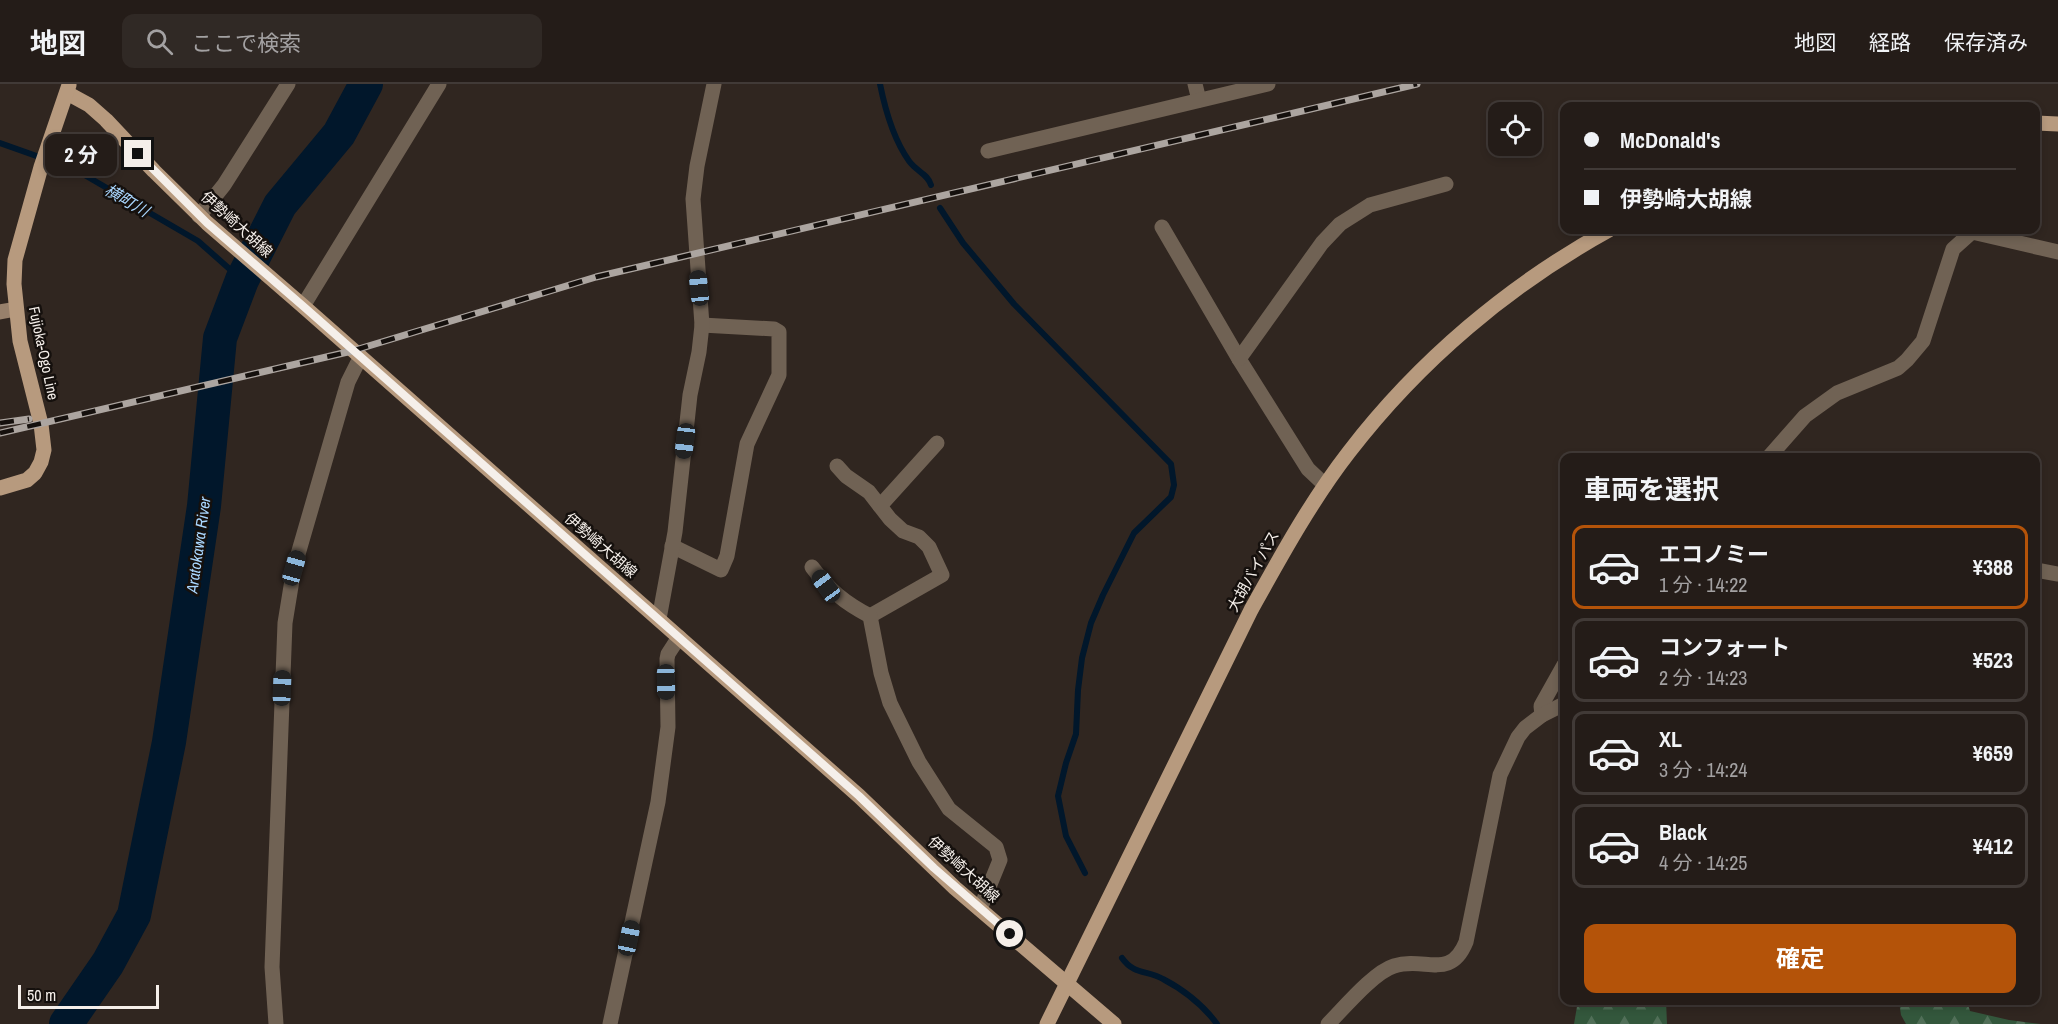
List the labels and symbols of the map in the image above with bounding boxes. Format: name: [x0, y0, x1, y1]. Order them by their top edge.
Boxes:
callout: 2 分: [45, 133, 117, 175]
route end: [124, 140, 151, 167]
water label: 横町川: [101, 178, 155, 223]
street label: 伊勢崎大胡線: [197, 186, 277, 262]
car: [688, 269, 710, 307]
street label: Fujioka-Ogo Line: [24, 304, 64, 402]
car: [674, 422, 696, 460]
water label: Aratokawa River: [180, 495, 216, 596]
street label: 伊勢崎大胡線: [560, 508, 642, 582]
street label: 大胡バイパス: [1222, 527, 1284, 615]
car: [280, 548, 308, 588]
car: [808, 566, 844, 606]
car: [657, 664, 675, 700]
car: [272, 670, 292, 706]
street label: 伊勢崎大胡線: [924, 831, 1004, 907]
car: [616, 919, 642, 957]
route start: [996, 920, 1023, 947]
scale bar: [18, 982, 159, 1010]

